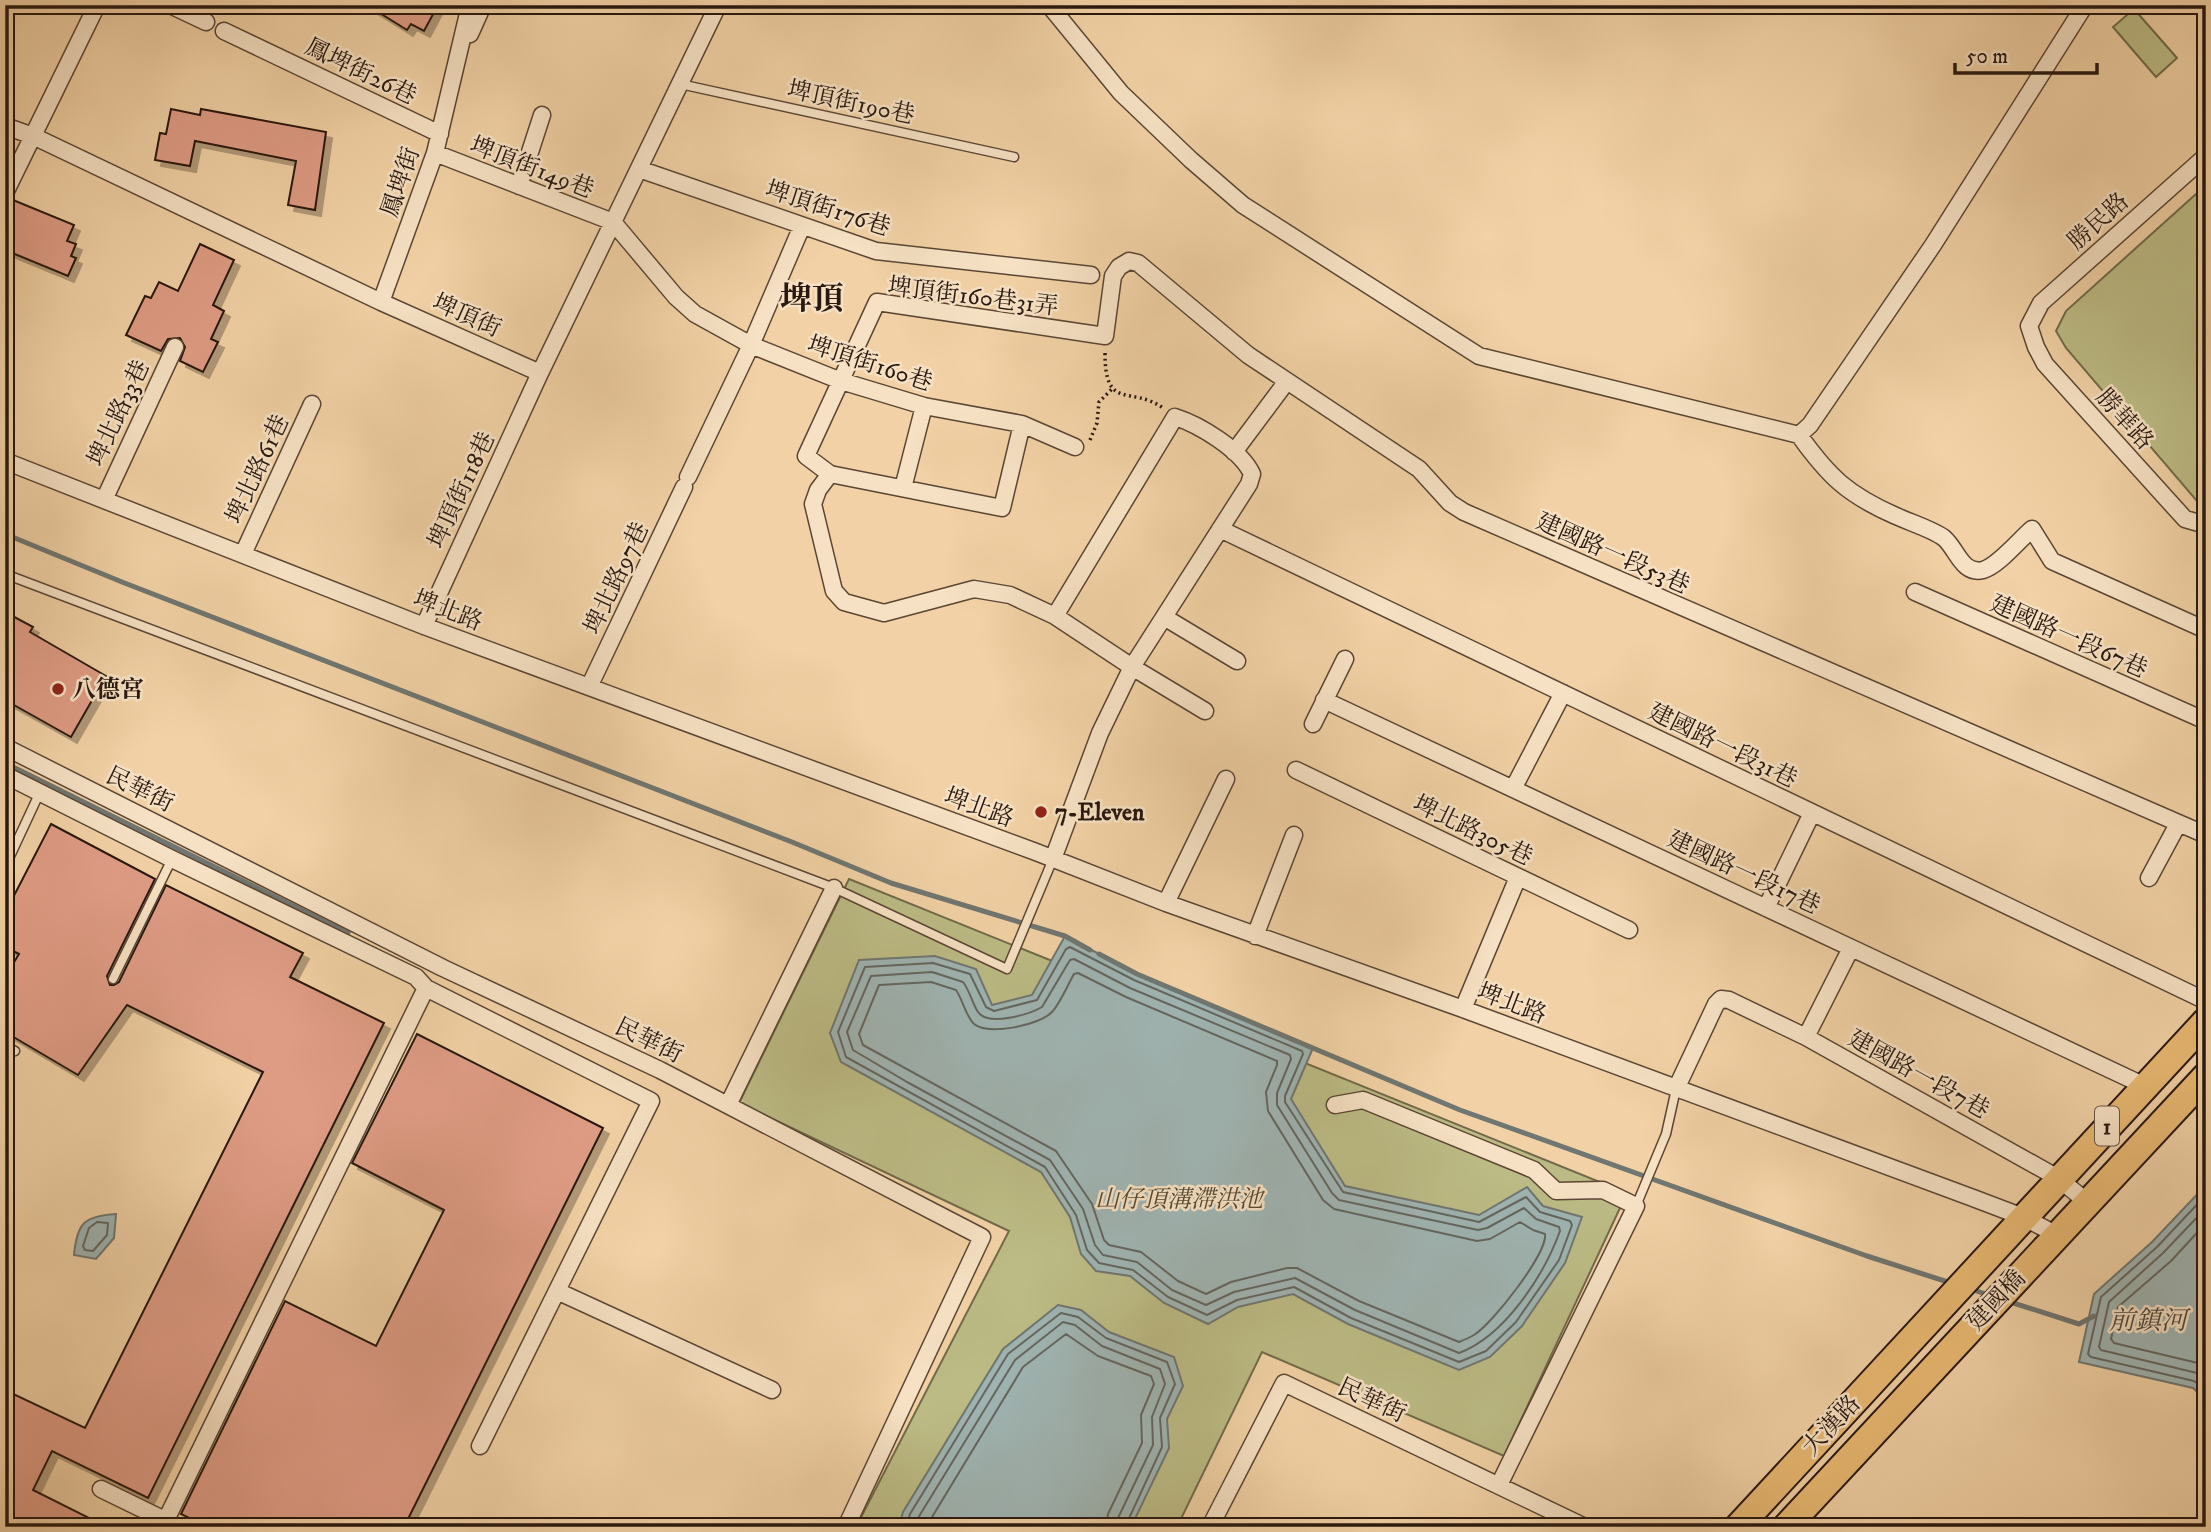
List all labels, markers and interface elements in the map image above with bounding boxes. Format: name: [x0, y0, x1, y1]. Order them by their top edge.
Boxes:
street label: 鳳埤街26巷: [300, 32, 421, 112]
scale bar: [1955, 32, 2097, 76]
text: 50 m: [1966, 44, 2008, 70]
street label: 埤頂街190巷: [784, 75, 917, 131]
street label: 埤頂街149巷: [465, 131, 598, 205]
street label: 鳳埤街: [375, 143, 427, 221]
street label: 埤頂街176巷: [761, 175, 894, 243]
street label: 勝民路: [2062, 187, 2135, 257]
street label: 埤頂街160巷31弄: [886, 272, 1060, 322]
district label: 埤頂: [780, 280, 844, 320]
street label: 埤頂街: [428, 288, 506, 344]
street label: 埤頂街160巷: [803, 330, 936, 398]
street label: 埤北路33巷: [81, 355, 157, 471]
street label: 勝華路: [2089, 383, 2159, 456]
street label: 埤北路61巷: [220, 410, 296, 529]
street label: 埤頂街118巷: [422, 427, 502, 554]
street label: 建國路一段53巷: [1531, 507, 1694, 601]
street label: 埤北路97巷: [578, 517, 656, 639]
street label: 埤北路: [409, 584, 487, 638]
street label: 建國路一段67巷: [1985, 589, 2152, 685]
place label: 八德宮: [72, 675, 144, 705]
marker: 八德宮: [50, 681, 66, 697]
street label: 建國路一段31巷: [1643, 697, 1802, 795]
street label: 民華街: [101, 761, 178, 819]
street label: 埤北路: [940, 782, 1018, 834]
street label: 埤北路305巷: [1408, 789, 1537, 873]
place label: 7-Eleven: [1055, 798, 1145, 828]
marker: 7-Eleven: [1033, 804, 1049, 820]
street label: 建國路一段17巷: [1662, 824, 1825, 921]
street label: 埤北路: [1473, 977, 1551, 1031]
street label: 民華街: [610, 1012, 687, 1070]
street label: 建國路一段7巷: [1843, 1024, 1994, 1126]
road number: 1: [2095, 1106, 2119, 1146]
park label: 山仔頂溝滯洪池: [1095, 1185, 1266, 1215]
street label: 建國橋: [1961, 1264, 2032, 1337]
water label: 前鎮河: [2109, 1305, 2191, 1338]
street label: 民華街: [1333, 1372, 1411, 1430]
street label: 大漢路: [1796, 1389, 1867, 1462]

